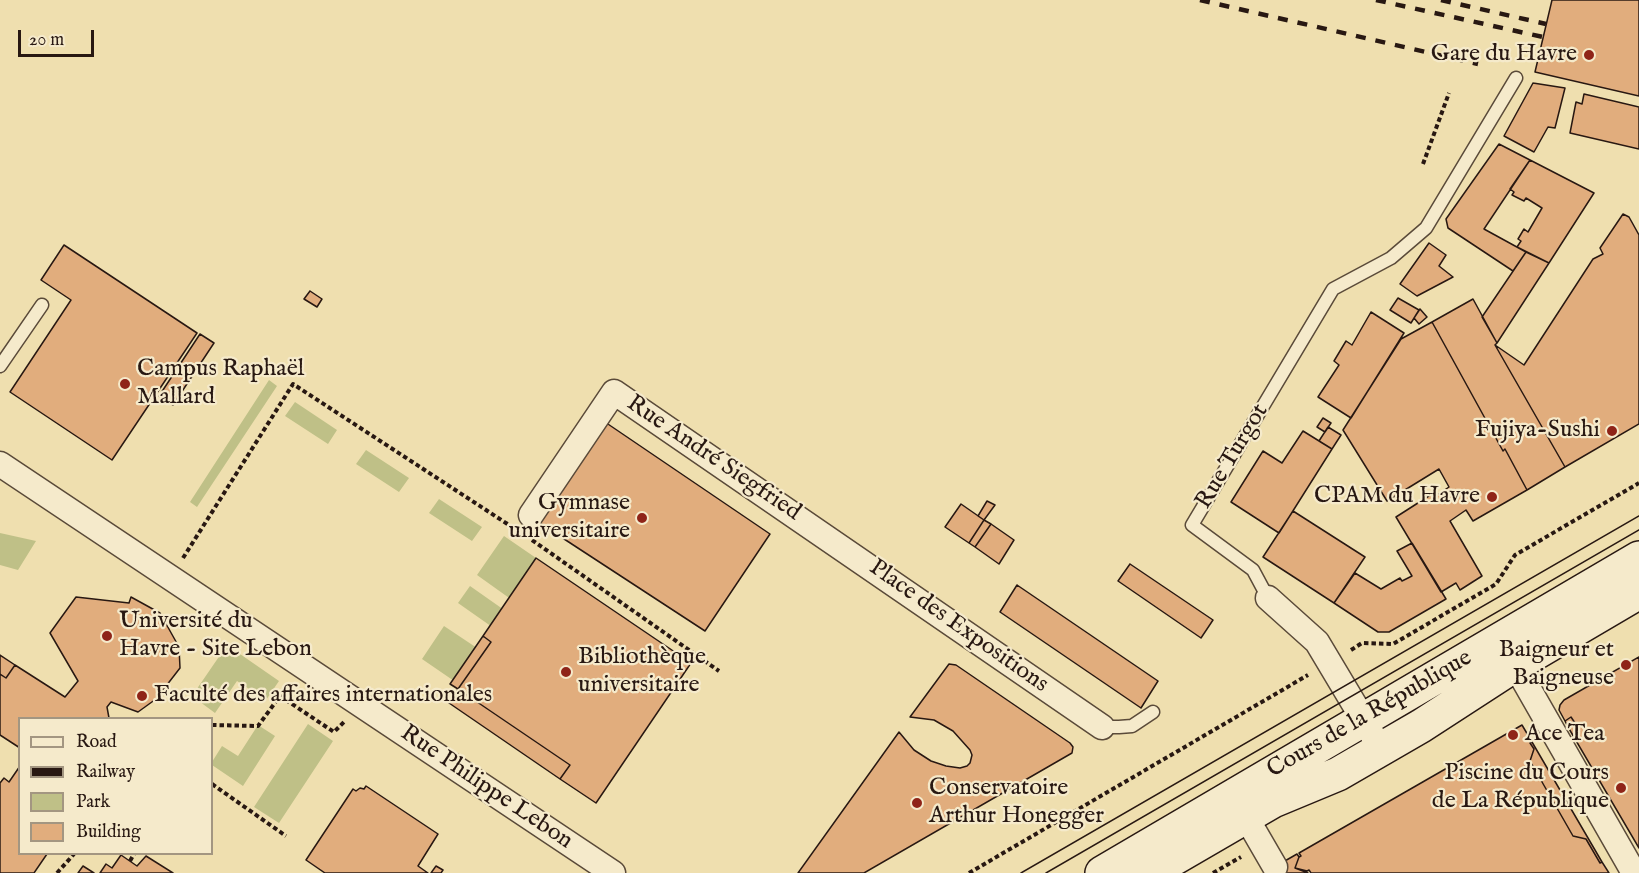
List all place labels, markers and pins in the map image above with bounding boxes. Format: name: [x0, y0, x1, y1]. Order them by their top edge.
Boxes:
place label: Gare du Havre: [1431, 41, 1577, 69]
marker: Gare du Havre: [1582, 48, 1596, 62]
place label: Campus Raphaël Mallard: [137, 356, 304, 412]
marker: Campus Raphaël Mallard: [118, 377, 132, 391]
place label: Fujiya-Sushi: [1475, 417, 1600, 445]
marker: Fujiya-Sushi: [1605, 424, 1619, 438]
place label: CPAM du Havre: [1314, 483, 1480, 511]
place label: Gymnase universitaire: [508, 490, 630, 546]
marker: CPAM du Havre: [1485, 490, 1499, 504]
marker: Gymnase universitaire: [635, 511, 649, 525]
place label: Université du Havre - Site Lebon: [119, 608, 312, 664]
marker: Université du Havre - Site Lebon: [100, 629, 114, 643]
place label: Baigneur et Baigneuse: [1499, 637, 1614, 693]
place label: Bibliothèque universitaire: [578, 644, 706, 700]
marker: Baigneur et Baigneuse: [1619, 658, 1633, 672]
marker: Bibliothèque universitaire: [559, 665, 573, 679]
place label: Faculté des affaires internationales: [154, 682, 492, 710]
marker: Faculté des affaires internationales: [135, 689, 149, 703]
place label: Ace Tea: [1525, 721, 1605, 749]
marker: Ace Tea: [1506, 728, 1520, 742]
place label: Piscine du Cours de La République: [1432, 760, 1609, 816]
place label: Conservatoire Arthur Honegger: [929, 775, 1104, 831]
marker: Piscine du Cours de La République: [1614, 781, 1628, 795]
marker: Conservatoire Arthur Honegger: [910, 796, 924, 810]

